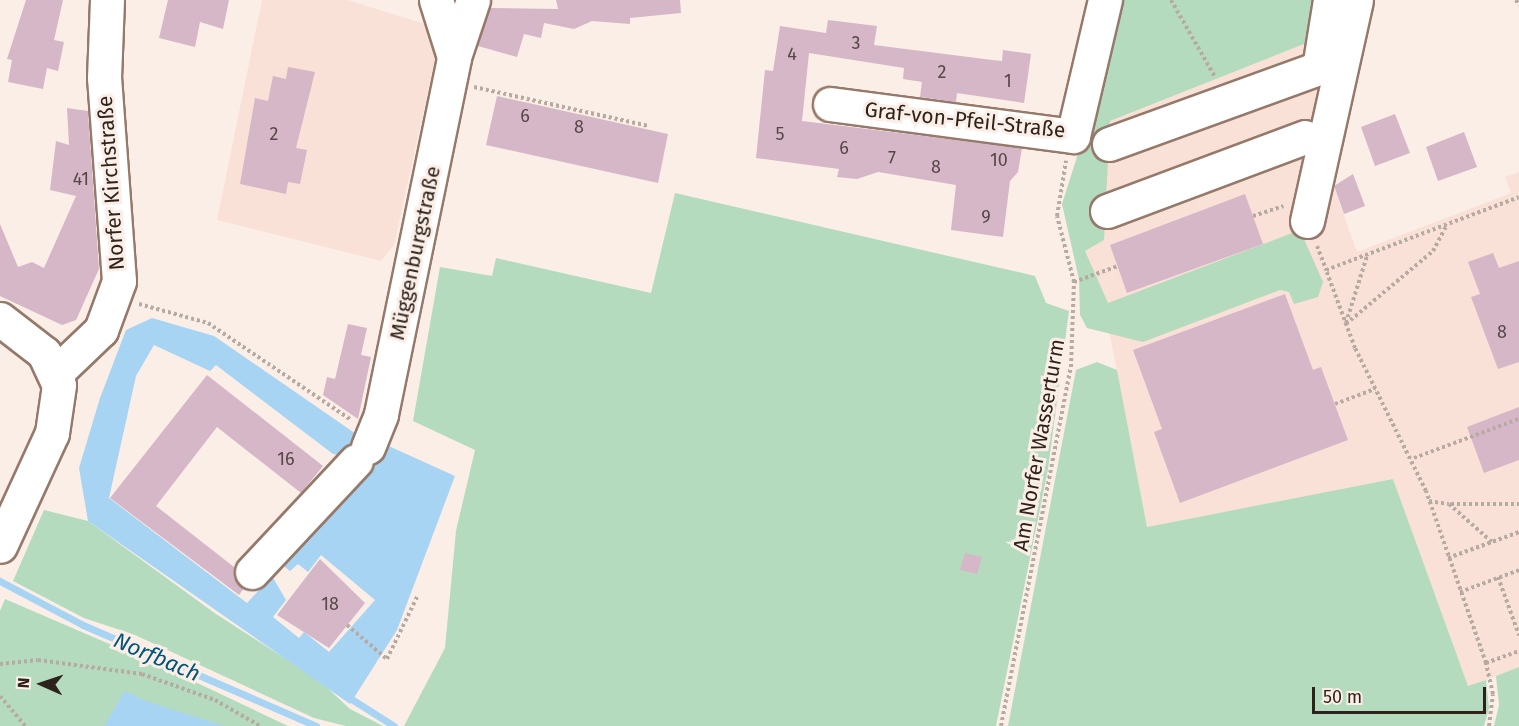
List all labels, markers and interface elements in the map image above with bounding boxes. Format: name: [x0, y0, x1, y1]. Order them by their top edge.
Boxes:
house number: 3: [852, 32, 860, 54]
house number: 4: [787, 43, 797, 65]
house number: 2: [938, 61, 946, 83]
house number: 1: [1004, 70, 1012, 92]
street label: Norfer Kirchstraße: [92, 95, 130, 271]
street label: Graf-von-Pfeil-Straße: [863, 97, 1067, 143]
house number: 6: [520, 105, 530, 127]
house number: 8: [574, 116, 584, 138]
house number: 2: [270, 123, 278, 145]
house number: 5: [775, 123, 785, 145]
house number: 6: [839, 137, 849, 159]
house number: 7: [888, 147, 896, 169]
house number: 10: [990, 149, 1008, 171]
house number: 8: [931, 156, 941, 178]
street label: Müggenburgstraße: [384, 164, 446, 342]
house number: 41: [73, 168, 89, 190]
house number: 9: [981, 206, 991, 228]
house number: 8: [1497, 321, 1507, 343]
street label: Am Norfer Wasserturm: [1008, 337, 1070, 553]
house number: 16: [277, 448, 295, 470]
house number: 18: [321, 593, 339, 615]
water label: Norfbach: [110, 627, 204, 687]
north arrow: [12, 654, 72, 714]
scale bar: [1315, 675, 1489, 713]
text: N: [14, 677, 33, 689]
text: 50 m: [1323, 686, 1362, 708]

